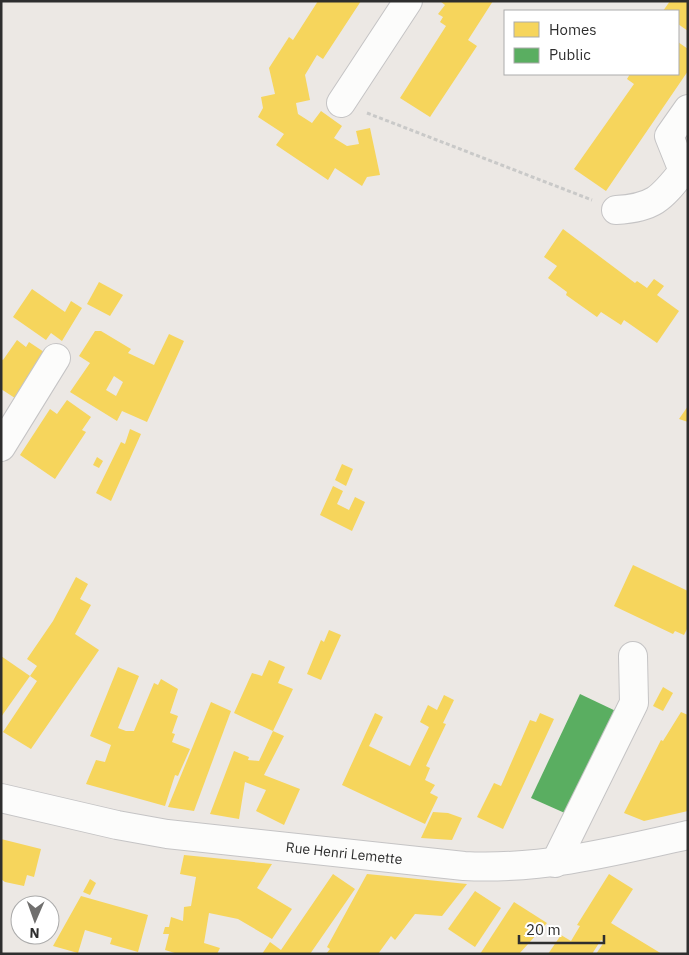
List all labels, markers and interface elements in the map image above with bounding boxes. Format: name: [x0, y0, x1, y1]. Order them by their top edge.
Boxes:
legend: [504, 10, 679, 75]
text: Homes: [549, 20, 597, 39]
text: Public: [549, 45, 591, 64]
street label: Rue Henri Lemette: [285, 838, 404, 868]
north arrow: [10, 895, 60, 945]
scale bar: [519, 912, 604, 944]
text: 20 m: [526, 920, 561, 939]
text: N: [29, 924, 40, 942]

